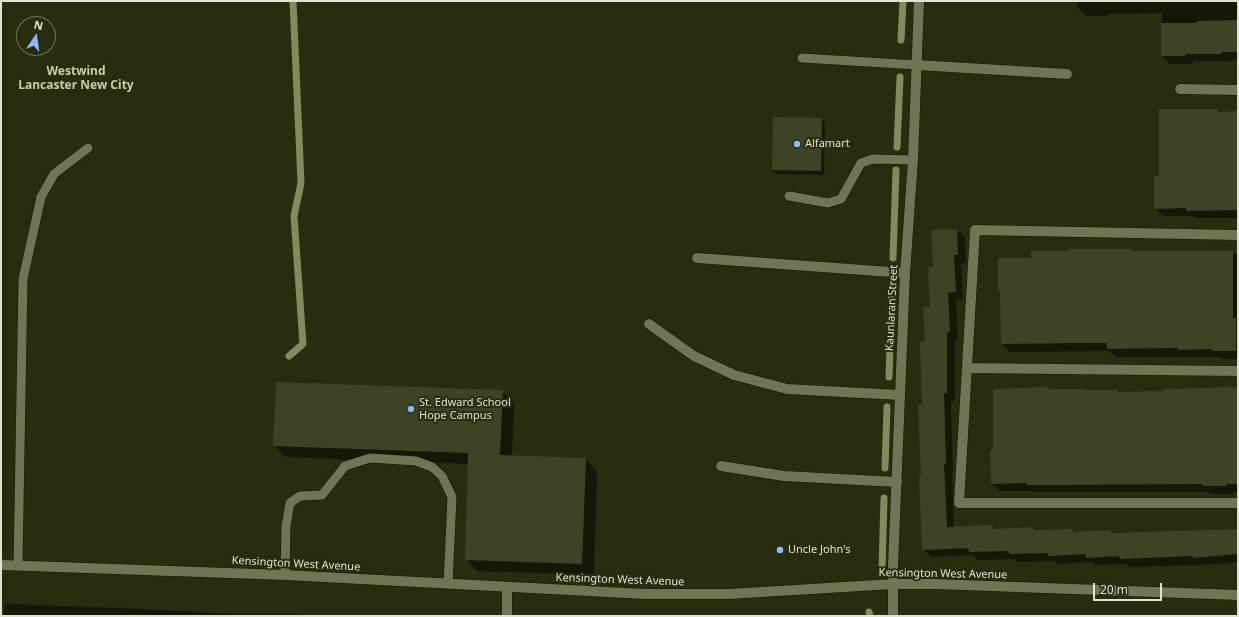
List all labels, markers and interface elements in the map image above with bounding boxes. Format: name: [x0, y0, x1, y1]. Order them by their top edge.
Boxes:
north arrow: [16, 16, 56, 56]
text: N: [33, 16, 45, 33]
district label: Westwind Lancaster New City: [18, 65, 134, 93]
place label: Alfamart: [805, 137, 850, 151]
marker: Alfamart: [792, 139, 802, 149]
street label: Kaunlaran Street: [883, 264, 901, 352]
place label: St. Edward School Hope Campus: [419, 396, 511, 422]
marker: St. Edward School Hope Campus: [406, 404, 416, 414]
place label: Uncle John's: [788, 543, 851, 557]
marker: Uncle John's: [775, 545, 785, 555]
street label: Kensington West Avenue: [231, 554, 361, 574]
street label: Kensington West Avenue: [879, 566, 1007, 582]
street label: Kensington West Avenue: [555, 571, 685, 589]
scale bar: [1095, 575, 1164, 601]
text: 20 m: [1100, 581, 1128, 598]

